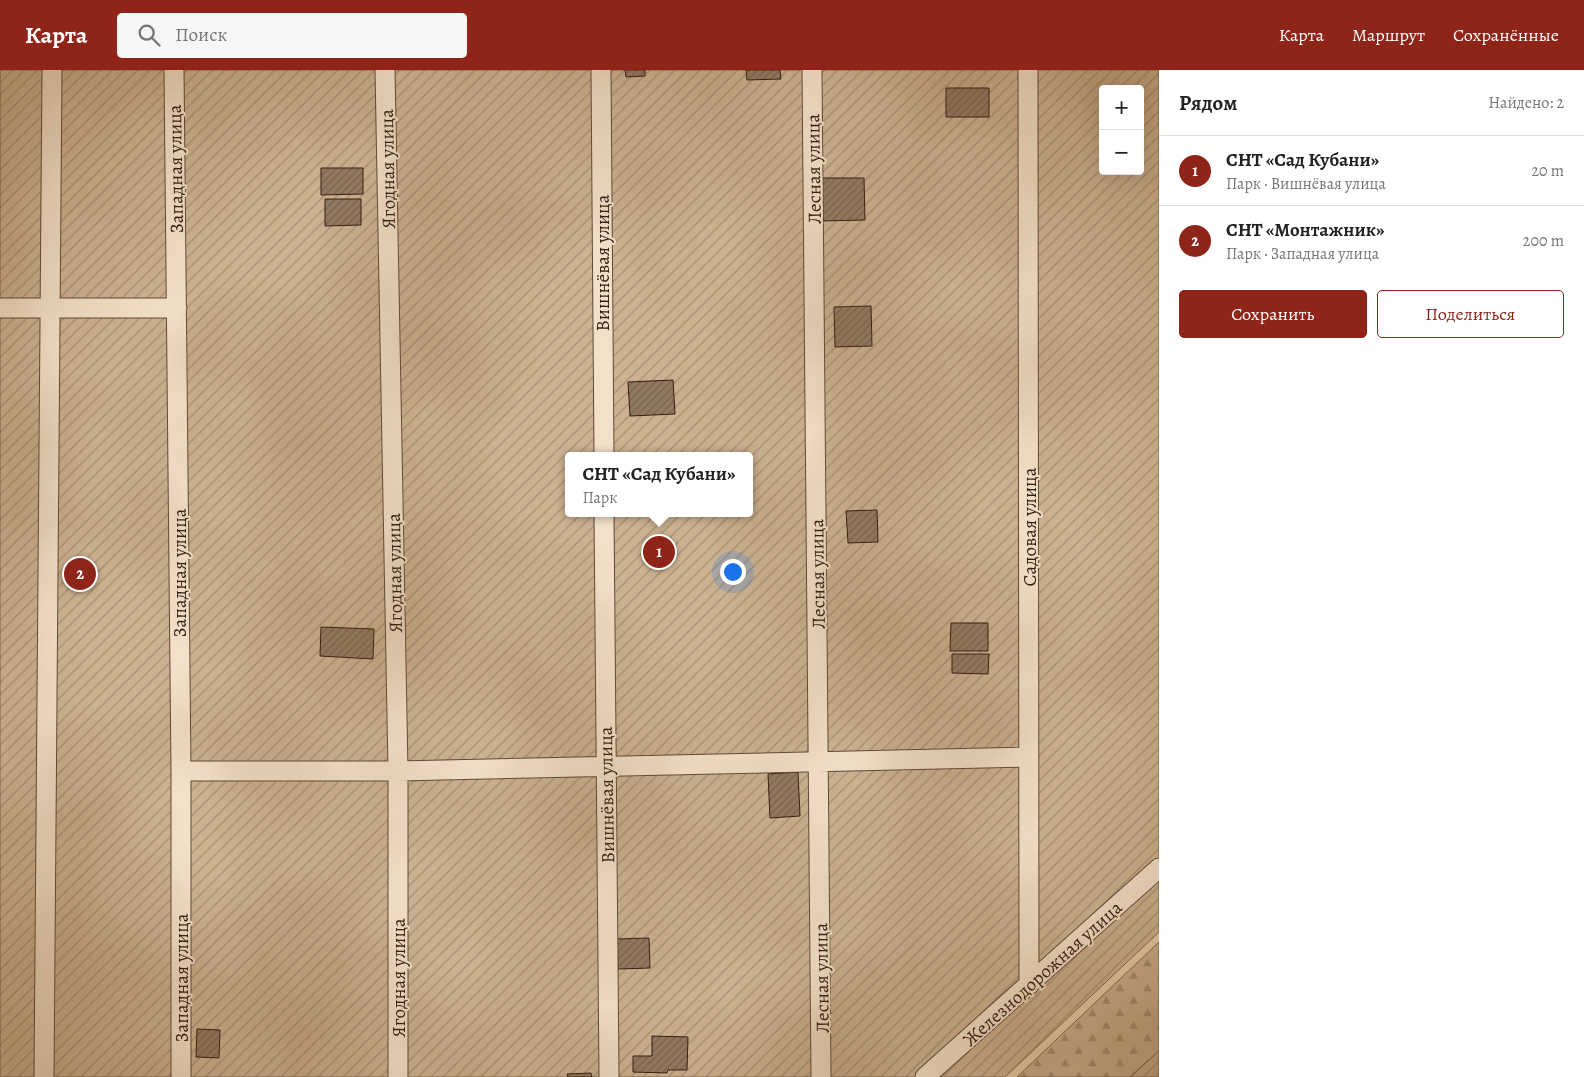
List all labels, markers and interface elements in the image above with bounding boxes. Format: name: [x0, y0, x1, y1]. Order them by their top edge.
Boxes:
search box: [117, 13, 467, 58]
text: Карта: [25, 19, 87, 51]
icon: search: [135, 21, 163, 49]
text: Поиск: [175, 22, 227, 48]
text: Карта: [1279, 23, 1324, 47]
text: Маршрут: [1352, 23, 1425, 47]
text: Сохранённые: [1453, 23, 1559, 47]
map controls: [1099, 85, 1144, 175]
button: +: [1099, 85, 1144, 130]
text: Рядом: [1179, 89, 1237, 117]
text: Найдено: 2: [1488, 92, 1564, 114]
street label: Западная улица: [162, 104, 190, 234]
street label: Ягодная улица: [374, 109, 402, 229]
street label: Лесная улица: [800, 113, 828, 224]
button: −: [1099, 130, 1144, 175]
text: СНТ «Сад Кубани»: [1226, 147, 1379, 173]
text: 1: [1192, 160, 1198, 182]
text: 20 m: [1531, 160, 1564, 182]
text: Парк · Вишнёвая улица: [1226, 173, 1386, 195]
street label: Вишнёвая улица: [590, 194, 616, 331]
text: СНТ «Монтажник»: [1226, 217, 1385, 243]
text: 2: [1191, 230, 1199, 252]
text: 200 m: [1523, 230, 1564, 252]
text: Парк · Западная улица: [1226, 243, 1379, 265]
button: Сохранить: [1179, 290, 1367, 338]
button: Поделиться: [1377, 290, 1564, 338]
popup: [565, 452, 753, 517]
text: СНТ «Сад Кубани»: [582, 461, 736, 487]
street label: Садовая улица: [1017, 467, 1043, 586]
text: Парк: [582, 487, 618, 509]
street label: Западная улица: [167, 508, 193, 637]
street label: Ягодная улица: [381, 513, 409, 633]
street label: Лесная улица: [804, 518, 832, 629]
pin: 1: [643, 533, 675, 571]
pin: 2: [64, 555, 96, 593]
your location: [720, 559, 746, 585]
street label: Вишнёвая улица: [593, 726, 621, 864]
street label: Железнодорожная улица: [957, 895, 1128, 1052]
street label: Западная улица: [169, 913, 195, 1042]
street label: Ягодная улица: [386, 918, 412, 1038]
street label: Лесная улица: [808, 922, 836, 1033]

